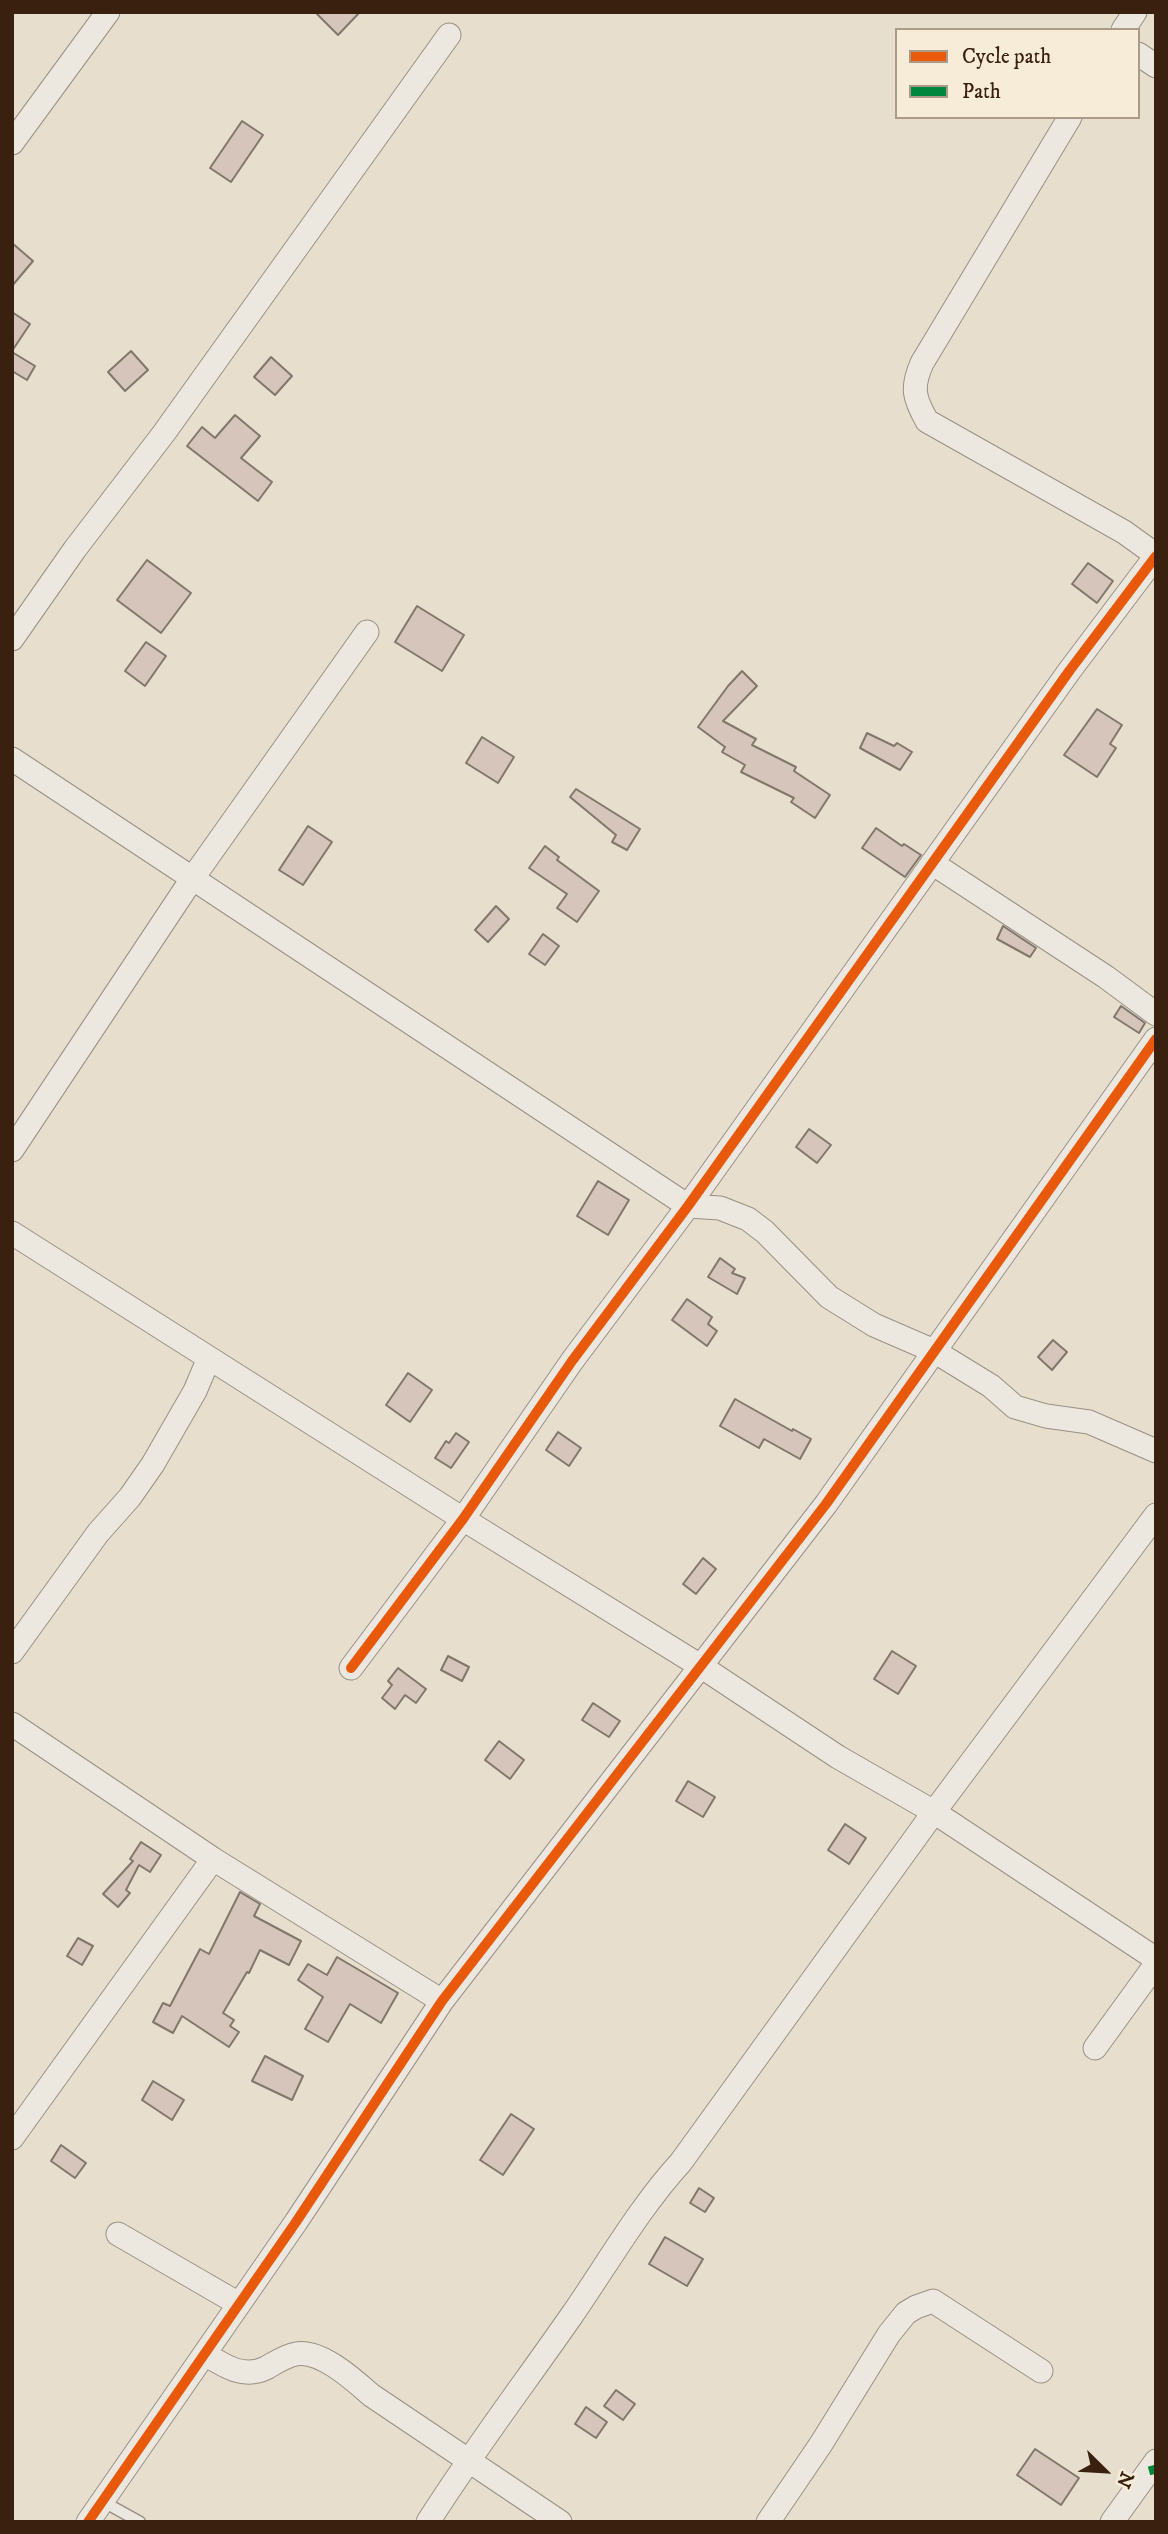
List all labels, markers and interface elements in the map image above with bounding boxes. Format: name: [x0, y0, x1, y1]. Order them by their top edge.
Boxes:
legend: [895, 28, 1140, 119]
text: Cycle path: [962, 44, 1051, 70]
text: Path: [962, 79, 1001, 105]
north arrow: [1070, 2436, 1140, 2506]
text: N: [1111, 2468, 1138, 2492]

